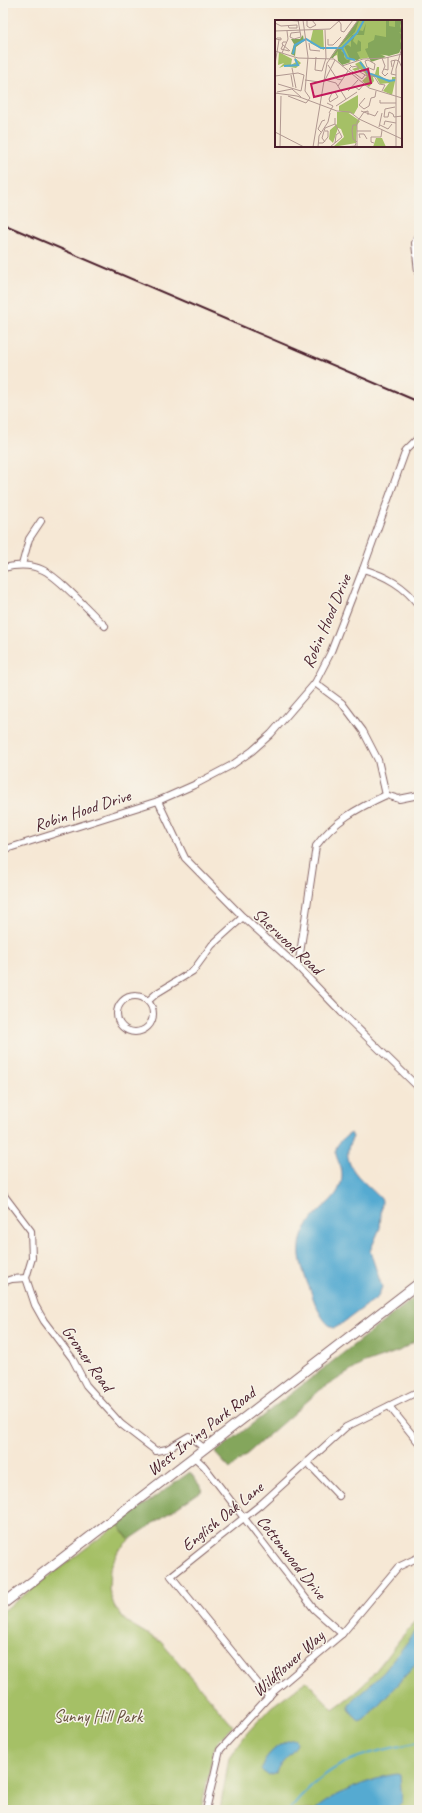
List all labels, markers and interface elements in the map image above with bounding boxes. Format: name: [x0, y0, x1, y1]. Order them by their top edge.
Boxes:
inset map: [275, 20, 402, 147]
street label: Robin Hood Drive: [297, 570, 356, 671]
street label: Robin Hood Drive: [31, 785, 134, 836]
street label: Sherwood Road: [248, 904, 329, 981]
street label: Gromer Road: [57, 1321, 119, 1397]
street label: West Irving Park Road: [143, 1381, 262, 1480]
street label: English Oak Lane: [177, 1476, 269, 1556]
street label: Cottonwood Drive: [252, 1511, 332, 1605]
street label: Wildflower Way: [248, 1625, 329, 1701]
park label: Sunny Hill Park: [54, 1706, 144, 1727]

